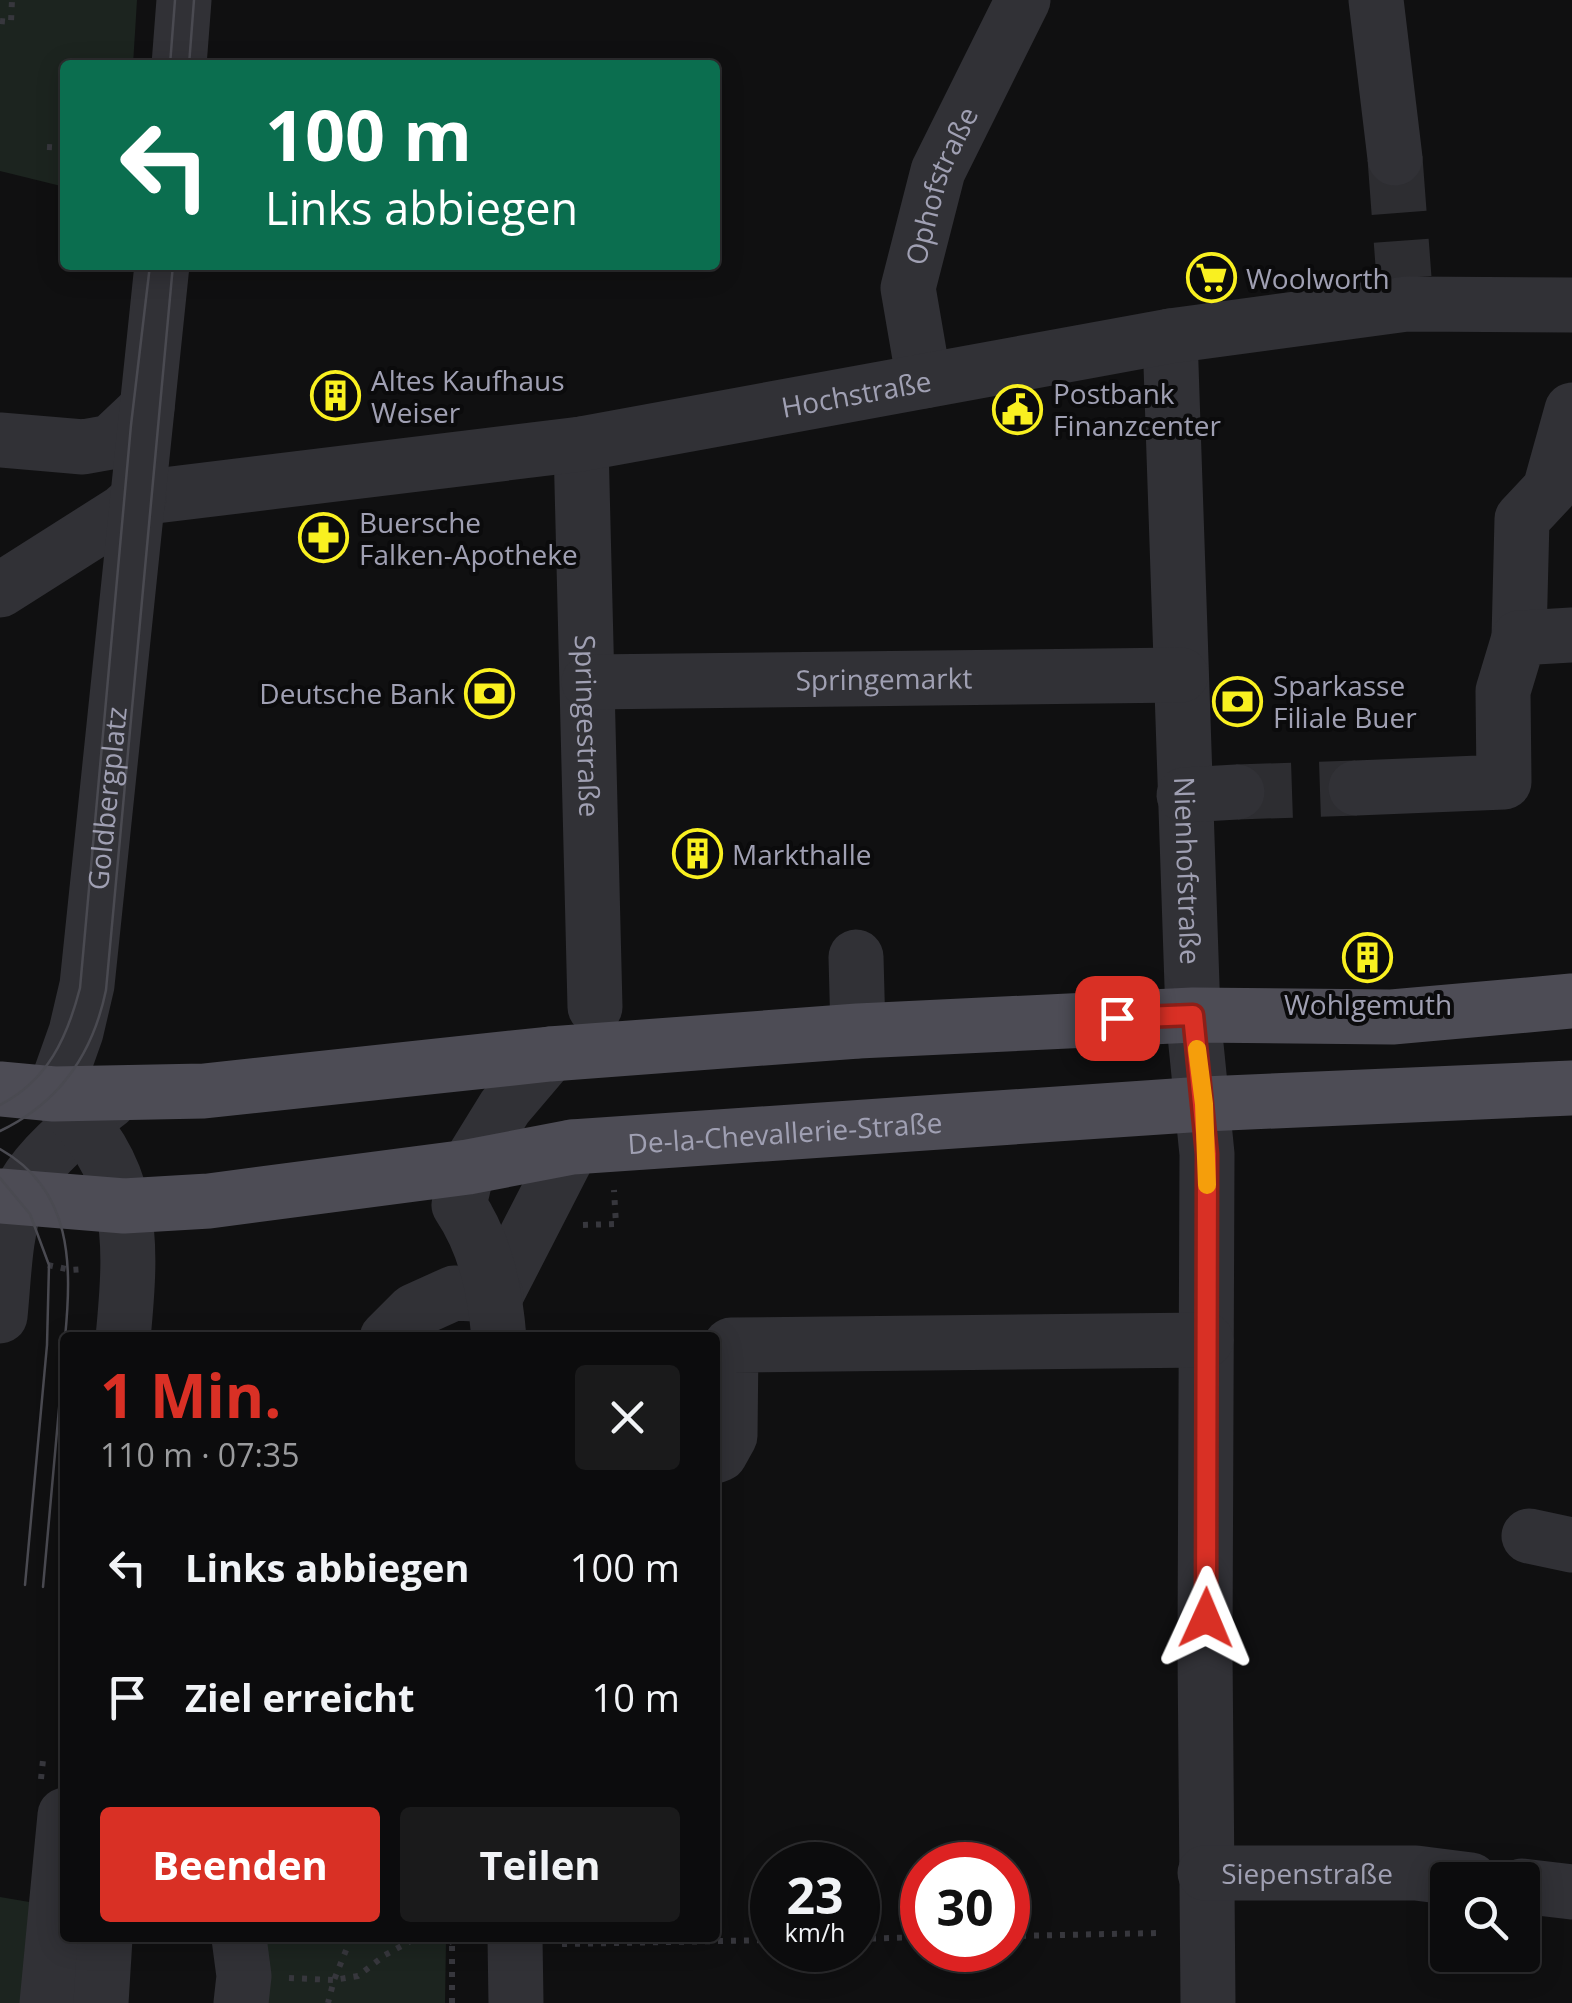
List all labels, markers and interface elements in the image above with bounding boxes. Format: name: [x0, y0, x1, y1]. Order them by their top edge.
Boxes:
text: 100 m: [265, 86, 472, 182]
icon: left: [100, 100, 230, 230]
street label: Ophofstraße: [896, 100, 986, 269]
text: Links abbiegen: [265, 177, 578, 238]
supermarket icon: Woolworth: [1185, 252, 1237, 304]
place label: Woolworth: [1246, 259, 1390, 297]
place label: Altes Kaufhaus Weiser: [371, 361, 565, 431]
street label: Hochstraße: [778, 361, 934, 426]
building icon: Altes Kaufhaus Weiser: [310, 370, 362, 422]
place label: Postbank Finanzcenter: [1053, 374, 1222, 444]
public building icon: Postbank Finanzcenter: [992, 383, 1044, 435]
place label: Buersche Falken-Apotheke: [359, 503, 578, 573]
pharmacy icon: Buersche Falken-Apotheke: [298, 512, 350, 564]
street label: Springestraße: [567, 634, 609, 818]
street label: Springemarkt: [795, 658, 973, 699]
place label: Sparkasse Filiale Buer: [1273, 666, 1417, 736]
bank icon: Deutsche Bank: [464, 667, 516, 719]
place label: Deutsche Bank: [259, 674, 455, 712]
bank icon: Sparkasse Filiale Buer: [1212, 675, 1264, 727]
street label: Goldbergplatz: [78, 705, 135, 892]
street label: Nienhofstraße: [1166, 776, 1210, 965]
building icon: Markthalle: [671, 828, 723, 880]
place label: Markthalle: [732, 835, 871, 873]
building icon: Wohlgemuth: [1342, 931, 1394, 983]
pin: [1075, 976, 1160, 1061]
place label: Wohlgemuth: [1284, 985, 1452, 1023]
icon: arrive: [1090, 991, 1145, 1046]
street label: De-la-Chevallerie-Straße: [626, 1103, 944, 1162]
text: 1 Min.: [100, 1354, 281, 1436]
button: close: [575, 1365, 680, 1470]
text: 110 m · 07:35: [100, 1433, 299, 1476]
icon: left: [100, 1540, 155, 1595]
text: Links abbiegen: [185, 1541, 469, 1593]
text: 100 m: [570, 1541, 680, 1593]
position arrow: [1154, 1566, 1258, 1670]
icon: arrive: [100, 1670, 155, 1725]
text: Ziel erreicht: [185, 1671, 415, 1723]
text: 10 m: [591, 1671, 680, 1723]
button: Beenden: [100, 1807, 380, 1922]
button: Teilen: [400, 1807, 680, 1922]
speed limit sign: 30: [900, 1842, 1030, 1972]
street label: Siepenstraße: [1221, 1854, 1393, 1892]
text: 23: [786, 1861, 844, 1929]
map controls: [1430, 1862, 1540, 1972]
button: search: [1430, 1862, 1540, 1972]
text: km/h: [785, 1915, 845, 1949]

